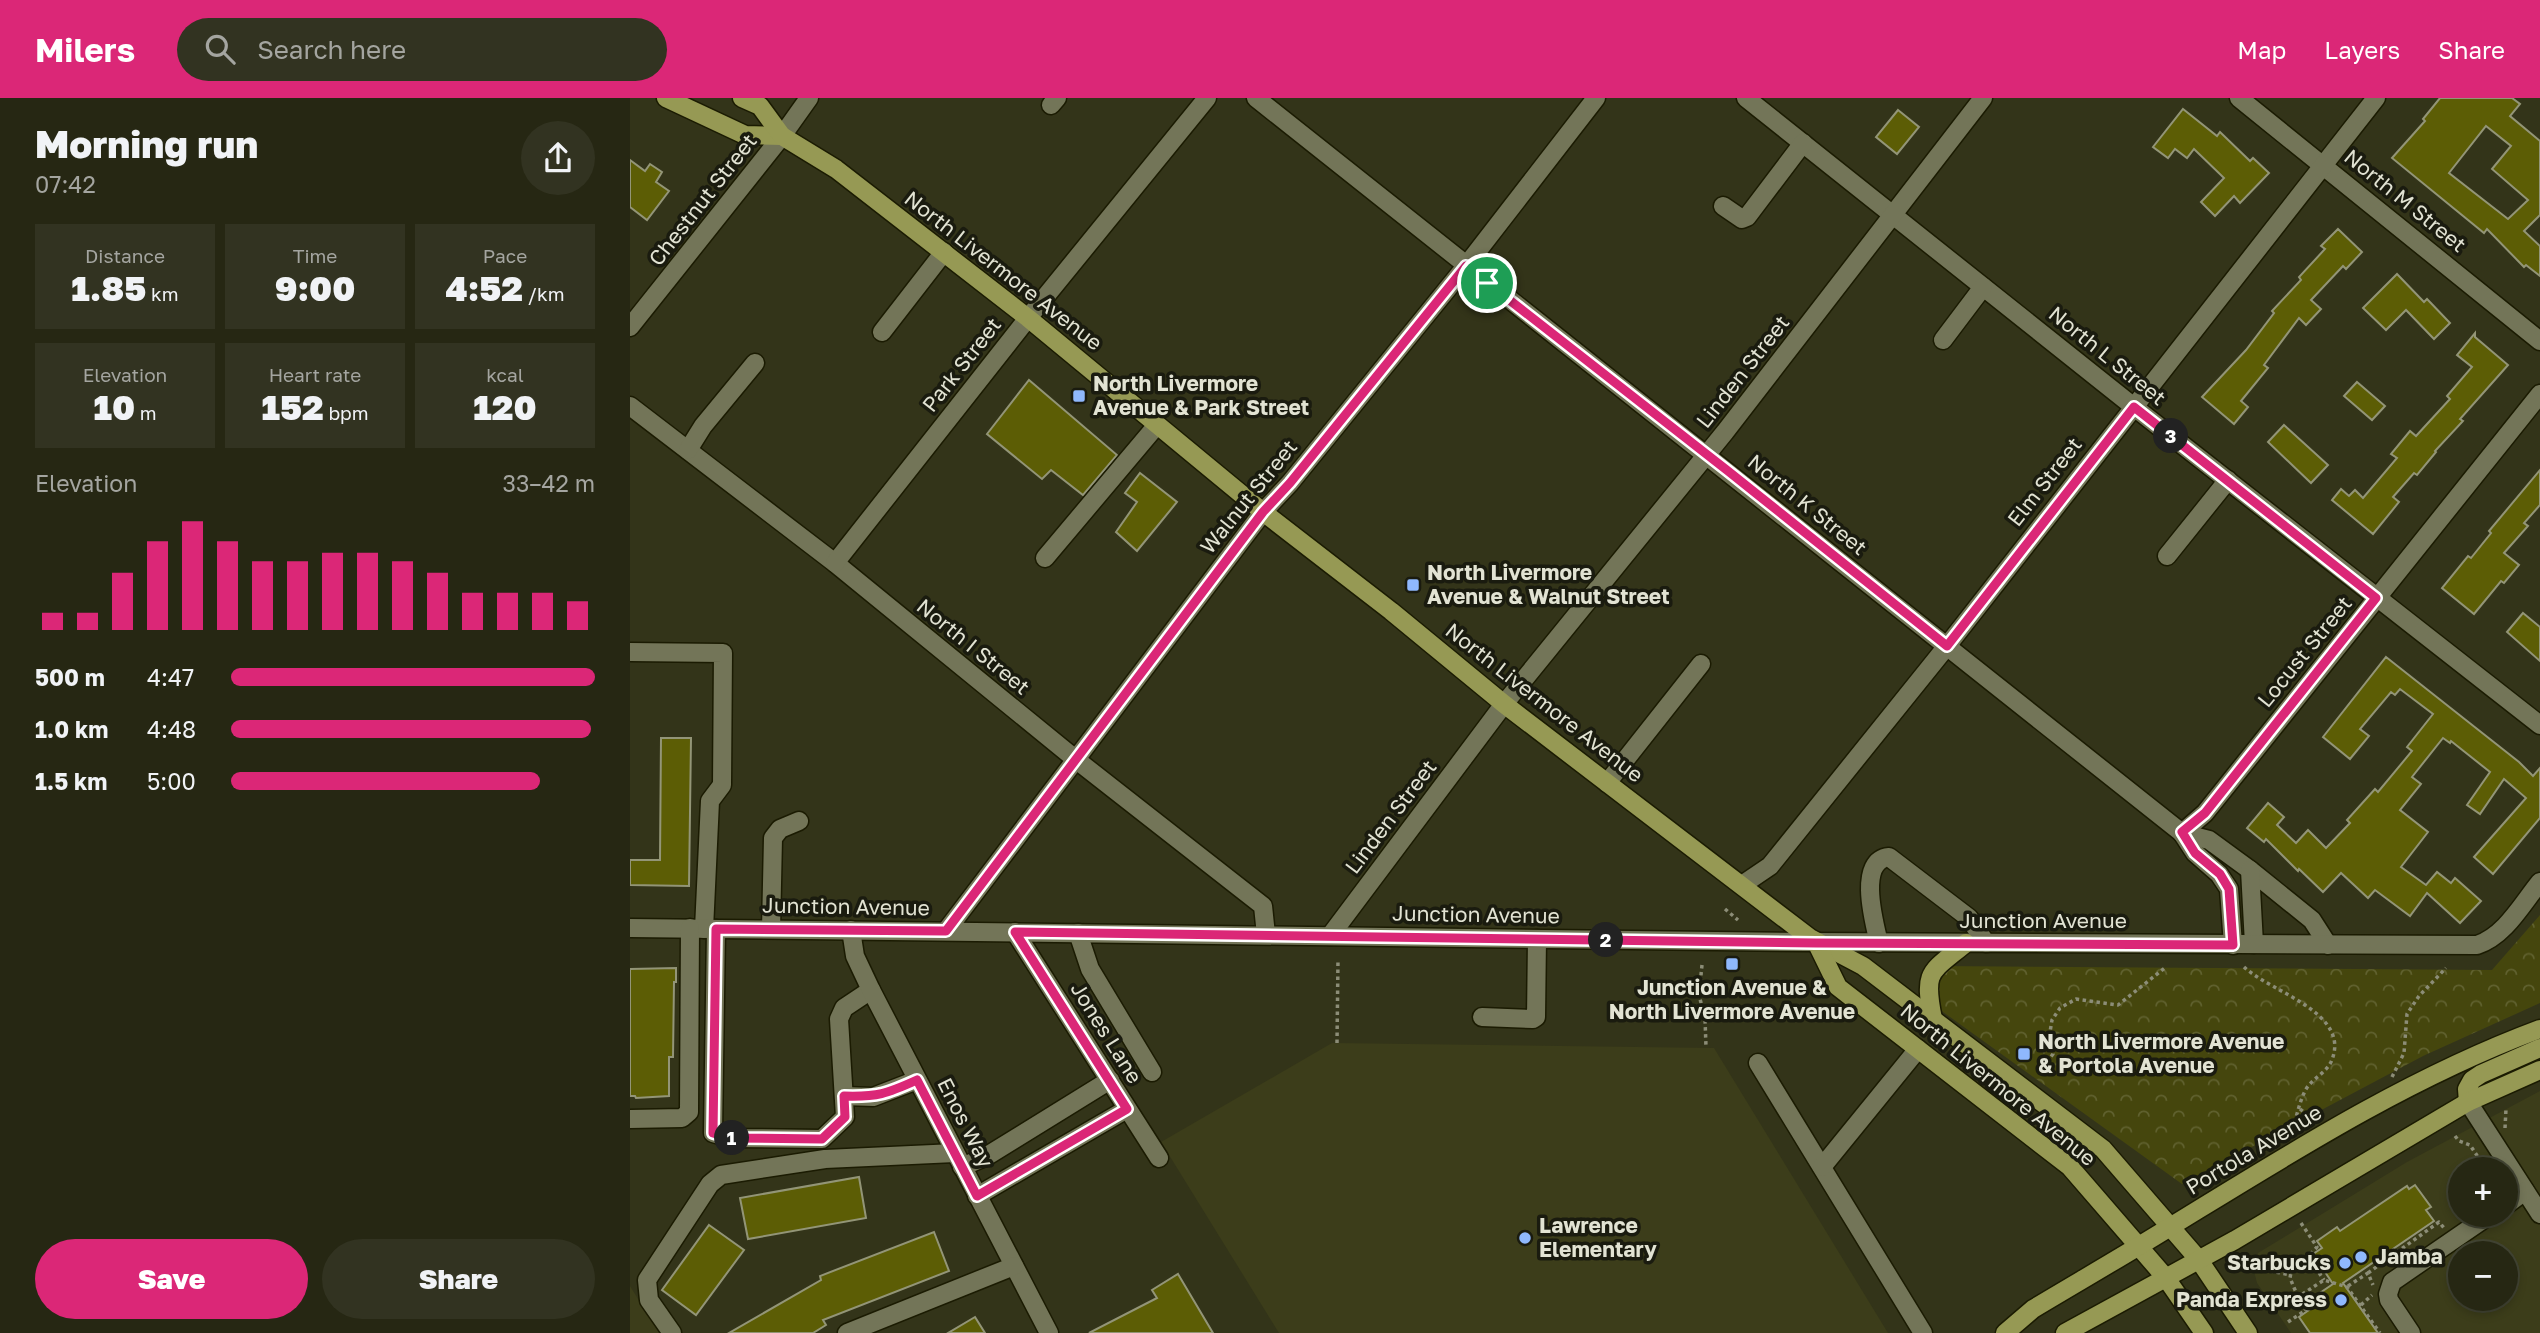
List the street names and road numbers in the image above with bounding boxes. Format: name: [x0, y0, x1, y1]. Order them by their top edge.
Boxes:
street label: Chestnut Street: [643, 128, 762, 271]
street label: North M Street: [2339, 143, 2472, 257]
street label: North Livermore Avenue: [900, 185, 1108, 355]
street label: North L Street: [2044, 300, 2171, 410]
street label: Linden Street: [1690, 310, 1794, 433]
street label: Park Street: [916, 312, 1006, 417]
street label: Elm Street: [2001, 432, 2087, 531]
street label: Walnut Street: [1194, 434, 1302, 559]
street label: North K Street: [1743, 448, 1872, 560]
street label: Locust Street: [2251, 591, 2357, 712]
street label: North I Street: [912, 593, 1035, 700]
street label: North Livermore Avenue: [1441, 617, 1649, 787]
street label: Linden Street: [1339, 754, 1441, 879]
street label: Junction Avenue: [762, 892, 930, 920]
street label: Junction Avenue: [1392, 900, 1560, 928]
street label: Junction Avenue: [1959, 907, 2127, 933]
street label: Jones Lane: [1065, 977, 1148, 1088]
street label: North Livermore Avenue: [1896, 997, 2102, 1171]
street label: Enos Way: [932, 1073, 1000, 1172]
street label: Portola Avenue: [2181, 1098, 2326, 1200]

